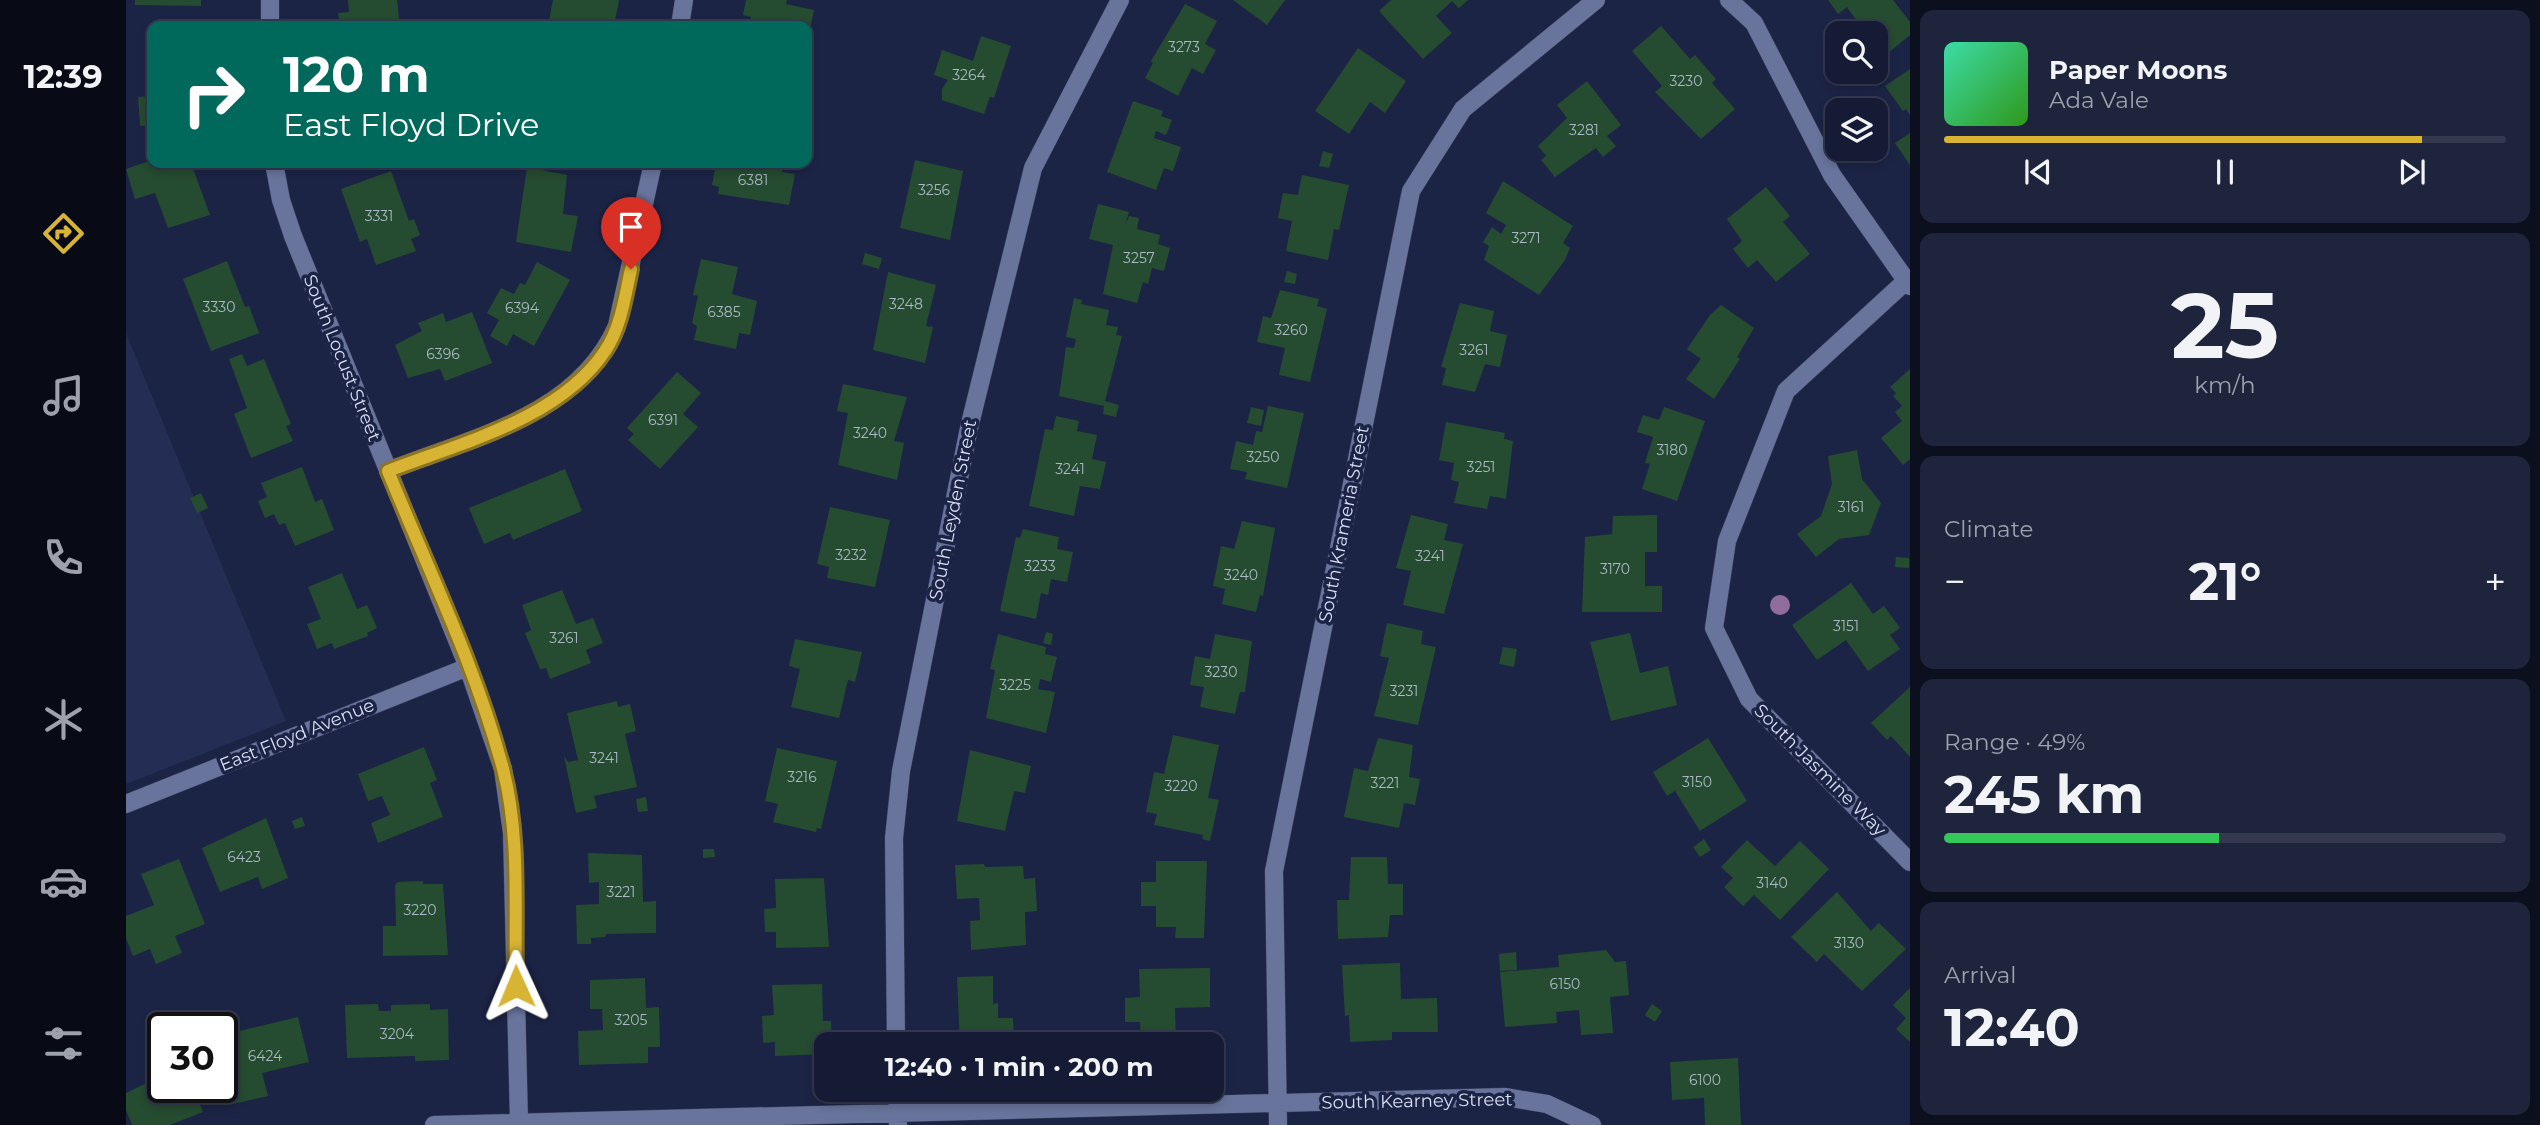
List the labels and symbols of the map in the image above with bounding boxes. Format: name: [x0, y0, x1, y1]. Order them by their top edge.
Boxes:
house number: 3273: [1168, 38, 1200, 56]
house number: 3264: [952, 66, 987, 84]
house number: 3230: [1670, 72, 1702, 90]
house number: 3281: [1569, 121, 1599, 139]
house number: 6381: [738, 171, 768, 189]
house number: 3256: [918, 181, 951, 199]
pin: [601, 197, 661, 269]
house number: 3331: [365, 207, 393, 225]
house number: 3271: [1511, 229, 1541, 247]
house number: 3257: [1123, 249, 1155, 267]
street label: South Locust Street: [298, 271, 386, 445]
house number: 3248: [889, 295, 923, 313]
house number: 3330: [203, 298, 235, 316]
house number: 6394: [505, 299, 540, 317]
house number: 6385: [707, 303, 741, 321]
house number: 3260: [1274, 321, 1308, 339]
house number: 3261: [1459, 341, 1489, 359]
house number: 6396: [426, 345, 460, 363]
house number: 6391: [648, 411, 678, 429]
street label: South Leyden Street: [925, 418, 981, 602]
house number: 3240: [853, 424, 887, 442]
street label: South Krameria Street: [1314, 424, 1374, 624]
house number: 3180: [1656, 441, 1688, 459]
house number: 3250: [1247, 448, 1279, 466]
house number: 3251: [1467, 458, 1495, 476]
house number: 3241: [1055, 460, 1085, 478]
house number: 3161: [1838, 498, 1864, 516]
house number: 3232: [835, 546, 867, 564]
house number: 3241: [1415, 547, 1445, 565]
house number: 3233: [1024, 557, 1056, 575]
house number: 3170: [1600, 560, 1630, 578]
house number: 3240: [1224, 566, 1258, 584]
house number: 3151: [1833, 617, 1859, 635]
house number: 3261: [549, 629, 579, 647]
house number: 3230: [1205, 663, 1237, 681]
house number: 3225: [999, 676, 1031, 694]
house number: 3231: [1390, 682, 1418, 700]
street label: East Floyd Avenue: [216, 694, 378, 776]
street label: South Jasmine Way: [1749, 699, 1891, 841]
house number: 3241: [589, 749, 619, 767]
house number: 3216: [787, 768, 817, 786]
house number: 3150: [1682, 773, 1712, 791]
house number: 3221: [1371, 774, 1399, 792]
house number: 3220: [1165, 777, 1197, 795]
house number: 6423: [227, 848, 261, 866]
house number: 3140: [1756, 874, 1788, 892]
house number: 3221: [607, 883, 635, 901]
house number: 3220: [404, 901, 436, 919]
house number: 3130: [1834, 934, 1864, 952]
position arrow: [479, 949, 553, 1023]
house number: 6150: [1550, 975, 1580, 993]
house number: 3205: [615, 1011, 648, 1029]
speed limit sign: 30: [147, 1012, 238, 1103]
house number: 3204: [380, 1025, 415, 1043]
house number: 6424: [248, 1047, 283, 1065]
house number: 6100: [1689, 1071, 1721, 1089]
street label: South Kearney Street: [1321, 1088, 1513, 1114]

